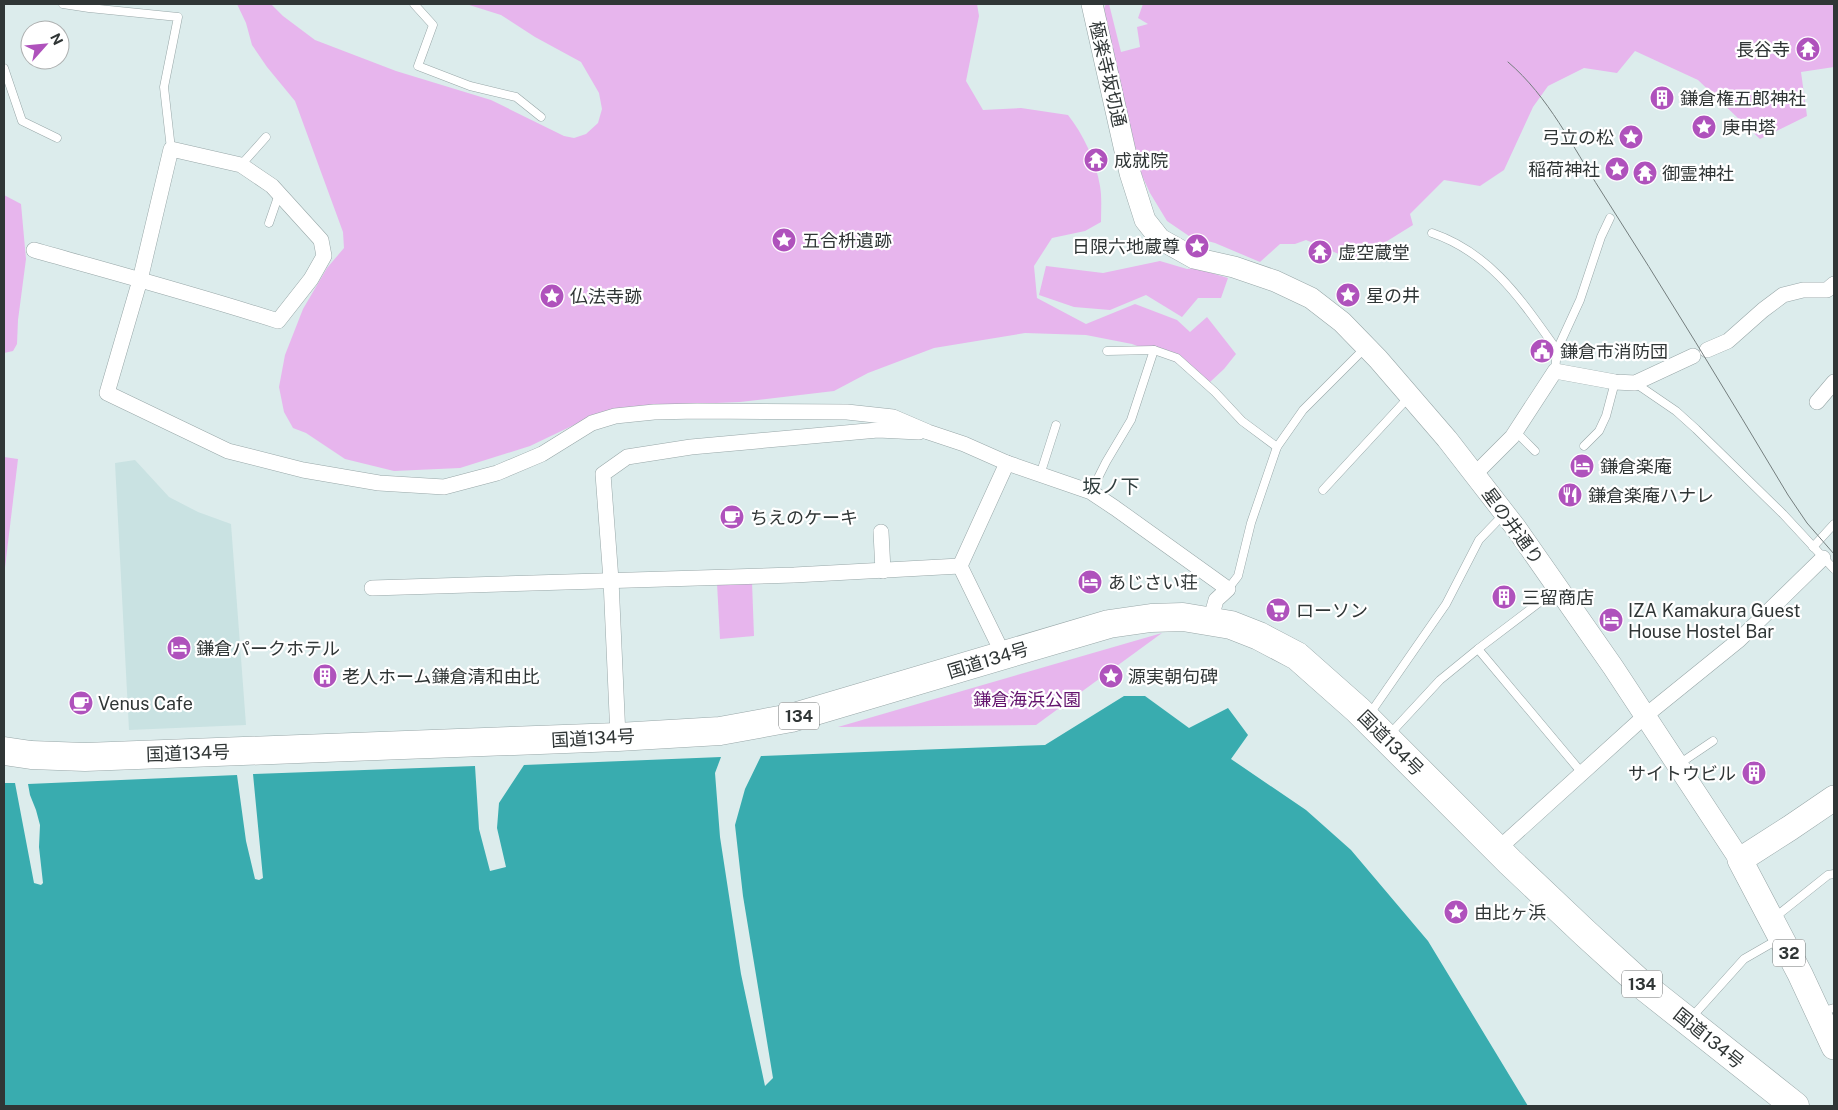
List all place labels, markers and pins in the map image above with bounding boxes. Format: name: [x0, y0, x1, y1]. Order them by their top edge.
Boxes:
temple icon: 長谷寺: [1795, 36, 1821, 62]
place label: 長谷寺: [1736, 39, 1790, 60]
building icon: 鎌倉権五郎神社: [1649, 85, 1675, 111]
place label: 鎌倉権五郎神社: [1680, 88, 1806, 109]
place icon: 庚申塔: [1691, 114, 1717, 140]
place label: 庚申塔: [1722, 117, 1776, 138]
place icon: 弓立の松: [1618, 124, 1644, 150]
place label: 弓立の松: [1542, 127, 1614, 148]
temple icon: 成就院: [1083, 147, 1109, 173]
place label: 成就院: [1114, 150, 1168, 171]
place icon: 稲荷神社: [1604, 156, 1630, 182]
place label: 稲荷神社: [1528, 159, 1600, 180]
temple icon: 御霊神社: [1632, 160, 1658, 186]
place label: 御霊神社: [1662, 163, 1734, 184]
place icon: 五合枡遺跡: [771, 227, 797, 253]
place label: 五合枡遺跡: [802, 230, 892, 251]
place icon: 日限六地蔵尊: [1184, 233, 1210, 259]
place label: 日限六地蔵尊: [1072, 236, 1180, 257]
temple icon: 虚空蔵堂: [1307, 239, 1333, 265]
place label: 虚空蔵堂: [1338, 242, 1410, 263]
place icon: 星の井: [1335, 282, 1361, 308]
place icon: 仏法寺跡: [539, 283, 565, 309]
place label: 星の井: [1366, 285, 1420, 306]
place label: 仏法寺跡: [570, 286, 642, 307]
public building icon: 鎌倉市消防団: [1529, 338, 1555, 364]
place label: 鎌倉市消防団: [1560, 341, 1668, 362]
hotel icon: 鎌倉楽庵: [1569, 453, 1595, 479]
place label: 鎌倉楽庵: [1600, 456, 1672, 477]
restaurant icon: 鎌倉楽庵ハナレ: [1557, 482, 1583, 508]
place label: 鎌倉楽庵ハナレ: [1588, 485, 1714, 506]
cafe icon: ちえのケーキ: [719, 504, 745, 530]
place label: ちえのケーキ: [750, 507, 858, 528]
hotel icon: あじさい荘: [1077, 569, 1103, 595]
place label: あじさい荘: [1108, 572, 1198, 593]
building icon: 三留商店: [1491, 584, 1517, 610]
place label: 三留商店: [1522, 587, 1594, 608]
supermarket icon: ローソン: [1265, 597, 1291, 623]
place label: ローソン: [1296, 600, 1368, 621]
place label: IZA Kamakura Guest House Hostel Bar: [1628, 600, 1801, 642]
hotel icon: IZA Kamakura Guest House Hostel Bar: [1598, 607, 1624, 633]
hotel icon: 鎌倉パークホテル: [166, 635, 192, 661]
place label: 鎌倉パークホテル: [196, 638, 340, 659]
building icon: 老人ホーム鎌倉清和由比: [312, 663, 338, 689]
place icon: 源実朝句碑: [1098, 663, 1124, 689]
place label: 老人ホーム鎌倉清和由比: [342, 666, 539, 687]
place label: 源実朝句碑: [1128, 666, 1218, 687]
cafe icon: Venus Cafe: [68, 690, 94, 716]
place label: Venus Cafe: [98, 693, 193, 714]
building icon: サイトウビル: [1741, 760, 1767, 786]
place label: サイトウビル: [1628, 763, 1736, 784]
place icon: 由比ヶ浜: [1443, 899, 1469, 925]
place label: 由比ヶ浜: [1474, 902, 1546, 923]

